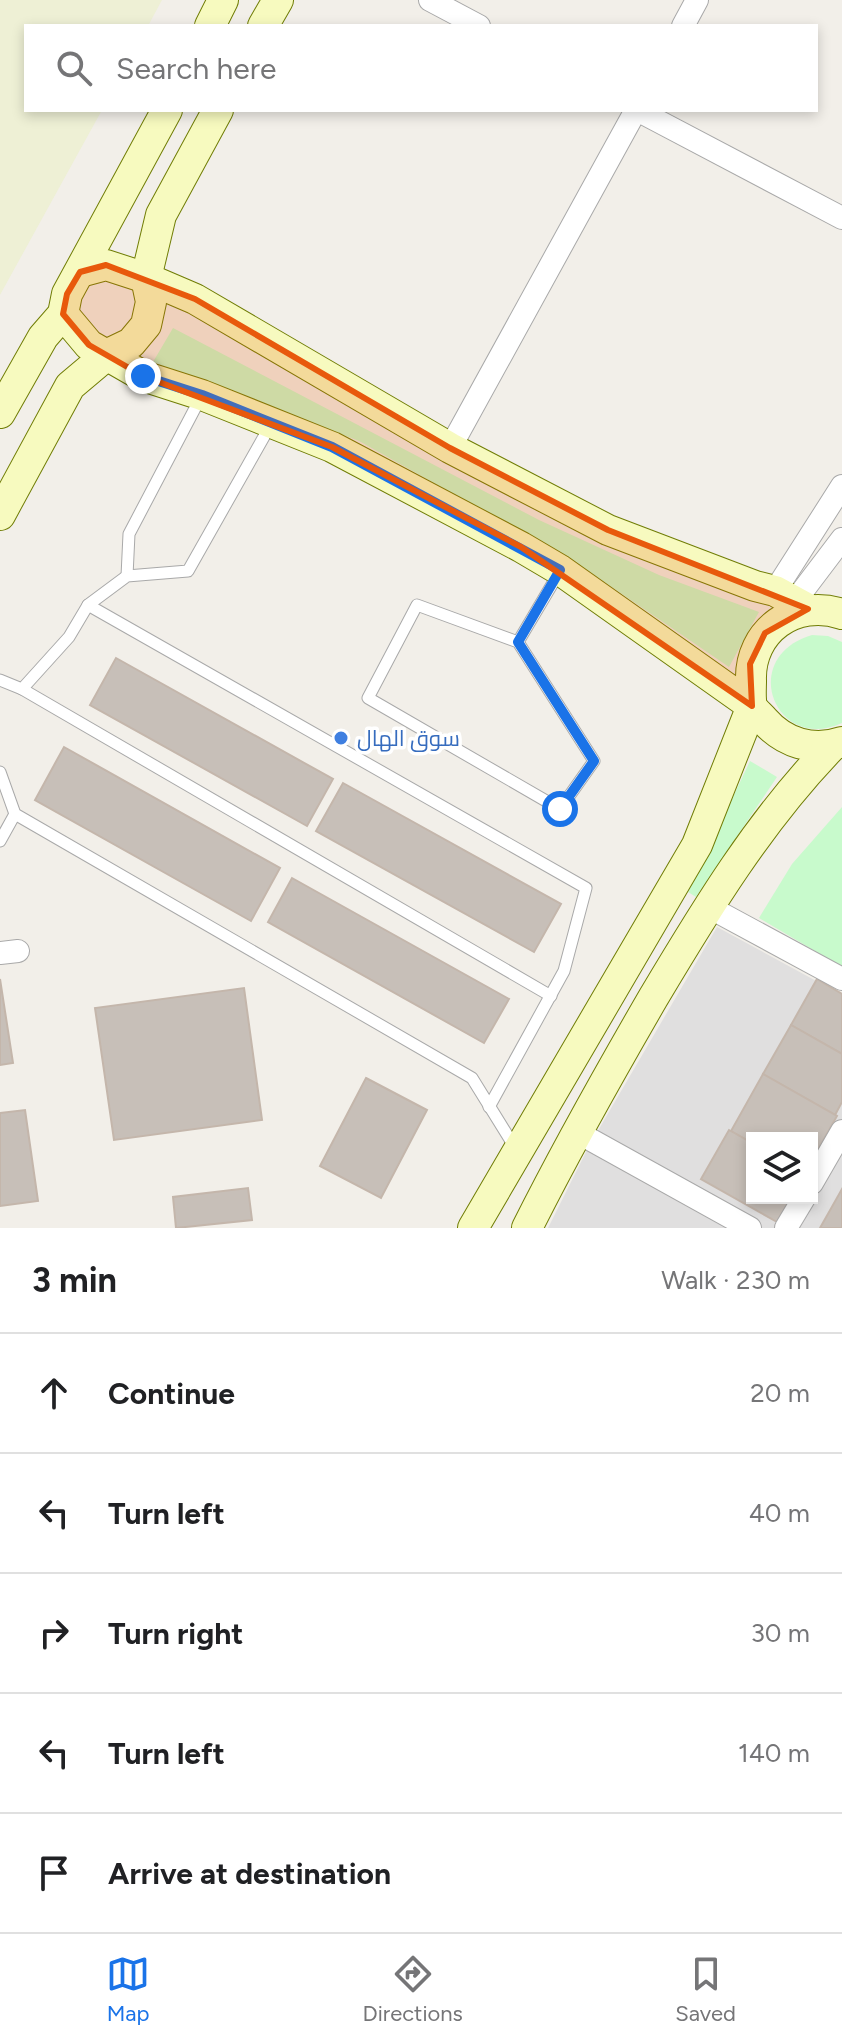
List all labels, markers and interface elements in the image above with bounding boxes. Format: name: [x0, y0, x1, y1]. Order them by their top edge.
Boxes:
search box: [24, 24, 818, 112]
icon: search: [52, 46, 96, 90]
text: Search here: [116, 50, 276, 87]
route end: [125, 358, 161, 394]
place label: سوق الهال: [357, 725, 460, 752]
marker: سوق الهال: [332, 729, 350, 747]
route start: [542, 791, 578, 827]
map controls: [746, 1132, 818, 1204]
button: layers: [746, 1132, 818, 1204]
text: 3 min: [32, 1260, 117, 1301]
text: Walk · 230 m: [661, 1264, 810, 1296]
icon: ahead: [32, 1371, 76, 1415]
text: Continue: [108, 1375, 235, 1412]
text: 20 m: [750, 1377, 810, 1409]
icon: left: [32, 1491, 76, 1535]
text: Turn left: [108, 1495, 225, 1532]
text: 40 m: [749, 1497, 810, 1529]
icon: right: [32, 1611, 76, 1655]
text: Turn right: [108, 1615, 243, 1652]
text: 30 m: [751, 1617, 810, 1649]
icon: left: [32, 1731, 76, 1775]
text: Turn left: [108, 1735, 225, 1772]
text: 140 m: [738, 1737, 810, 1769]
icon: arrive: [32, 1851, 76, 1895]
text: Arrive at destination: [108, 1855, 391, 1892]
tab: Map: [106, 1952, 150, 2027]
tab: Directions: [363, 1952, 463, 2027]
tab: Saved: [675, 1952, 736, 2027]

